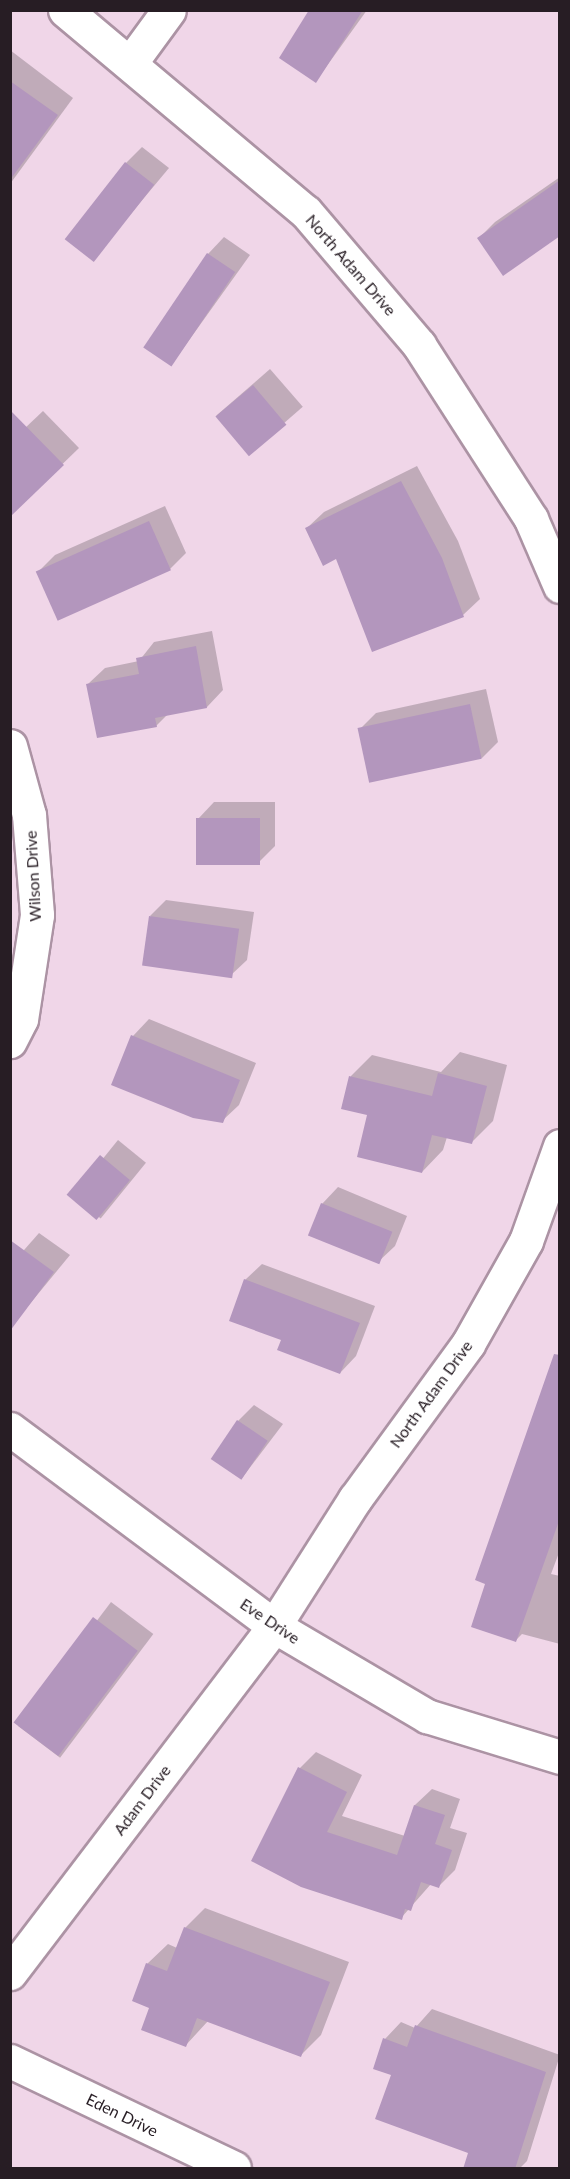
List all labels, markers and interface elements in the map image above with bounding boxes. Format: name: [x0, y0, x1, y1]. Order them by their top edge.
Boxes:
street label: North Adam Drive: [302, 210, 400, 320]
street label: Wilson Drive: [21, 830, 45, 922]
street label: North Adam Drive: [385, 1336, 477, 1452]
street label: Eve Drive: [237, 1594, 303, 1648]
street label: Adam Drive: [109, 1761, 175, 1839]
street label: Eden Drive: [83, 2089, 161, 2141]

